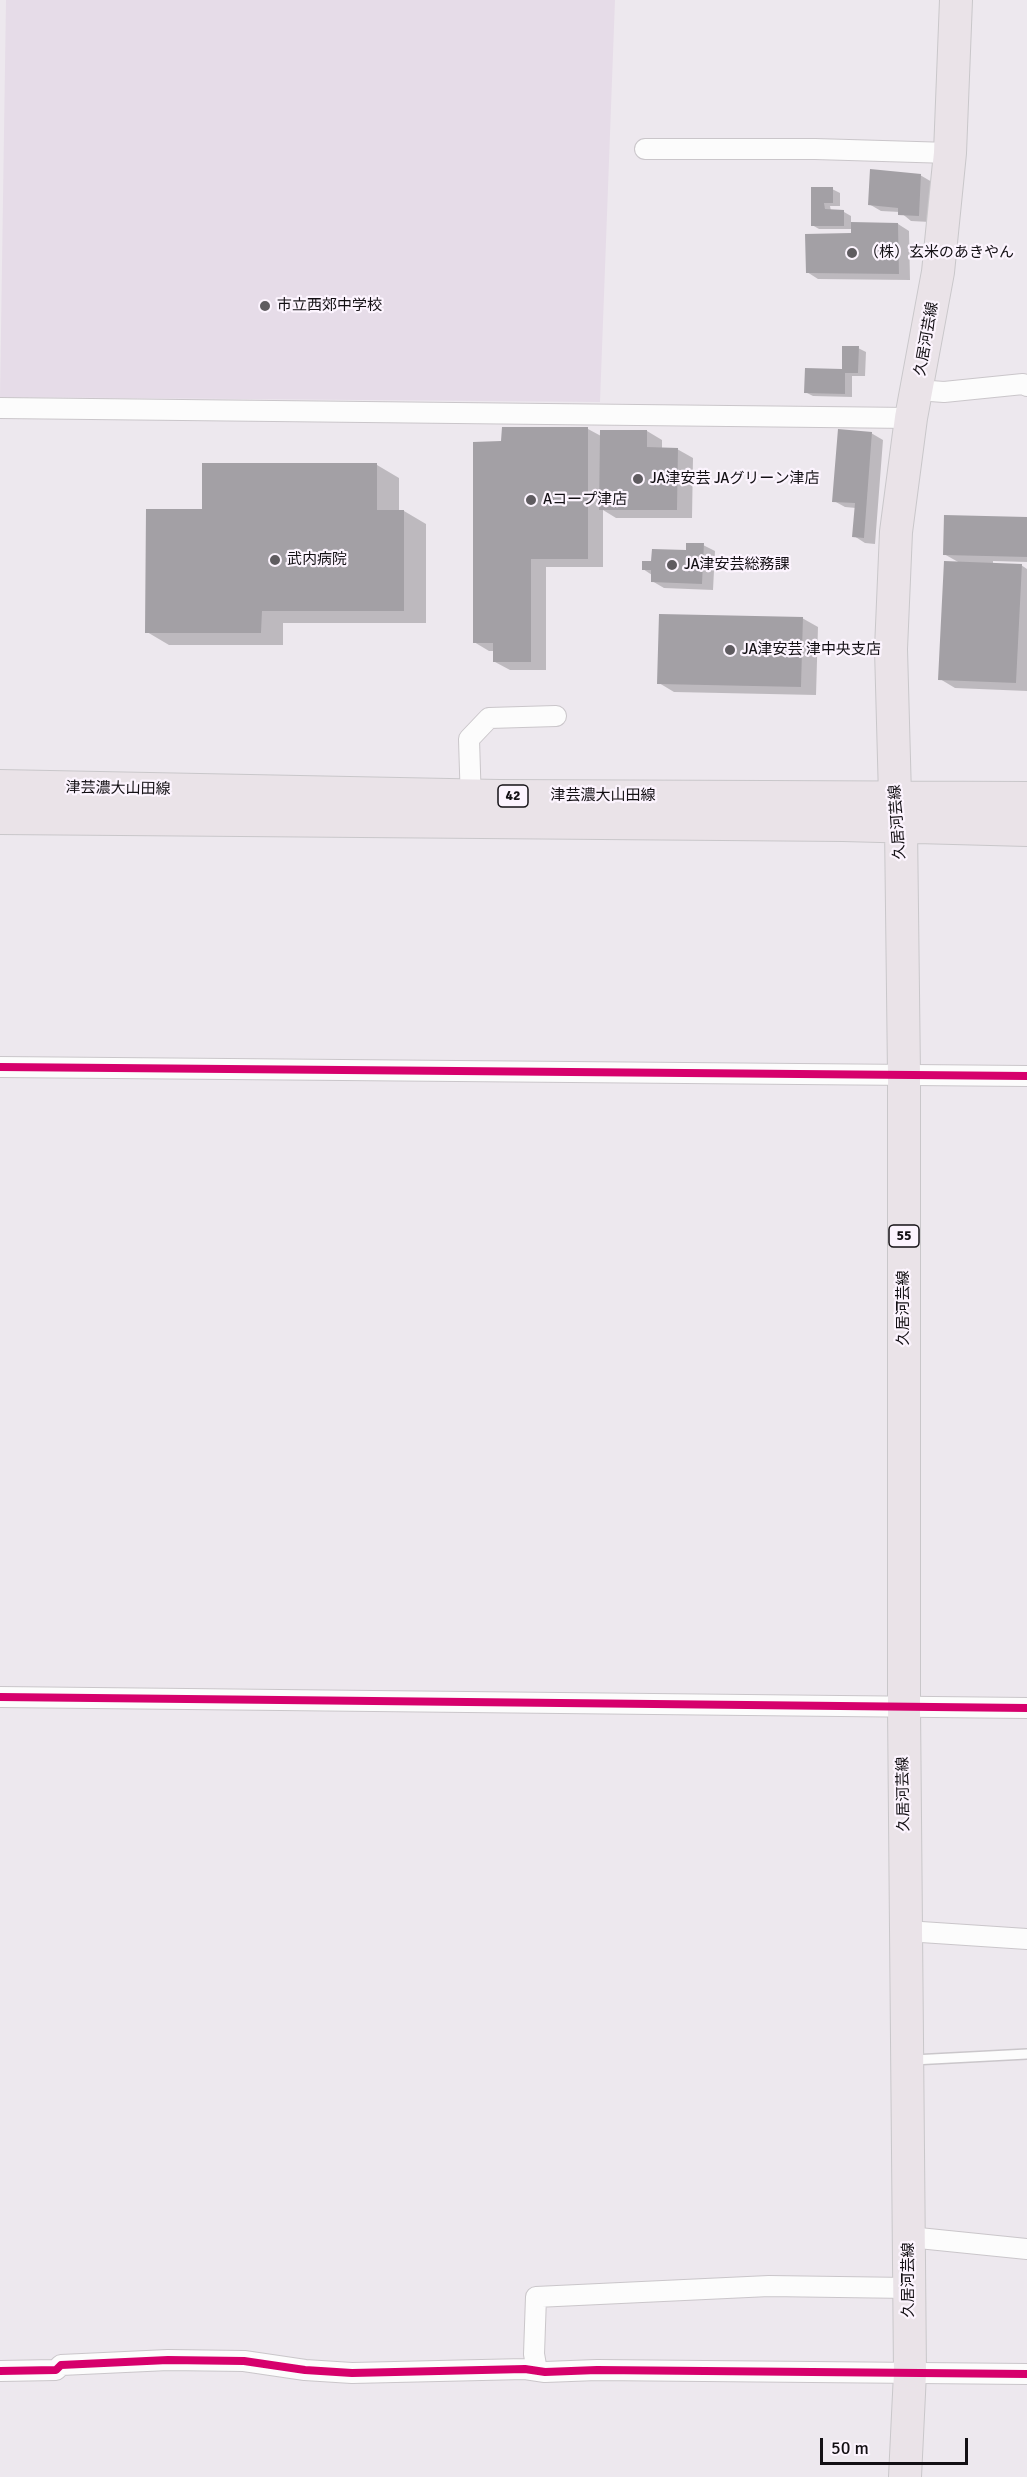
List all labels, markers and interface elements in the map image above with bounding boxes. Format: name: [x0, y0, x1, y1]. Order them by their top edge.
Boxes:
place label: （株）玄米のあきやん: [864, 244, 1014, 262]
marker: （株）玄米のあきやん: [845, 246, 859, 260]
place label: 市立西郊中学校: [277, 297, 382, 315]
marker: 市立西郊中学校: [258, 299, 272, 313]
street label: 久居河芸線: [912, 301, 942, 377]
place label: JA津安芸 JAグリーン津店: [650, 470, 820, 488]
marker: JA津安芸 JAグリーン津店: [631, 472, 645, 486]
place label: Aコープ津店: [543, 491, 627, 509]
marker: Aコープ津店: [524, 493, 538, 507]
place label: 武内病院: [287, 551, 347, 569]
marker: 武内病院: [268, 553, 282, 567]
place label: JA津安芸総務課: [684, 556, 790, 574]
marker: JA津安芸総務課: [665, 558, 679, 572]
place label: JA津安芸 津中央支店: [742, 641, 881, 659]
marker: JA津安芸 津中央支店: [723, 643, 737, 657]
street label: 津芸濃大山田線: [65, 779, 171, 799]
street label: 久居河芸線: [886, 784, 910, 860]
road number: 42: [498, 785, 528, 807]
street label: 津芸濃大山田線: [551, 787, 655, 805]
road number: 55: [889, 1225, 919, 1247]
street label: 久居河芸線: [895, 1271, 913, 1345]
street label: 久居河芸線: [894, 1756, 914, 1832]
street label: 久居河芸線: [900, 2243, 918, 2317]
scale bar: [823, 2426, 972, 2464]
text: 50 m: [831, 2437, 869, 2459]

